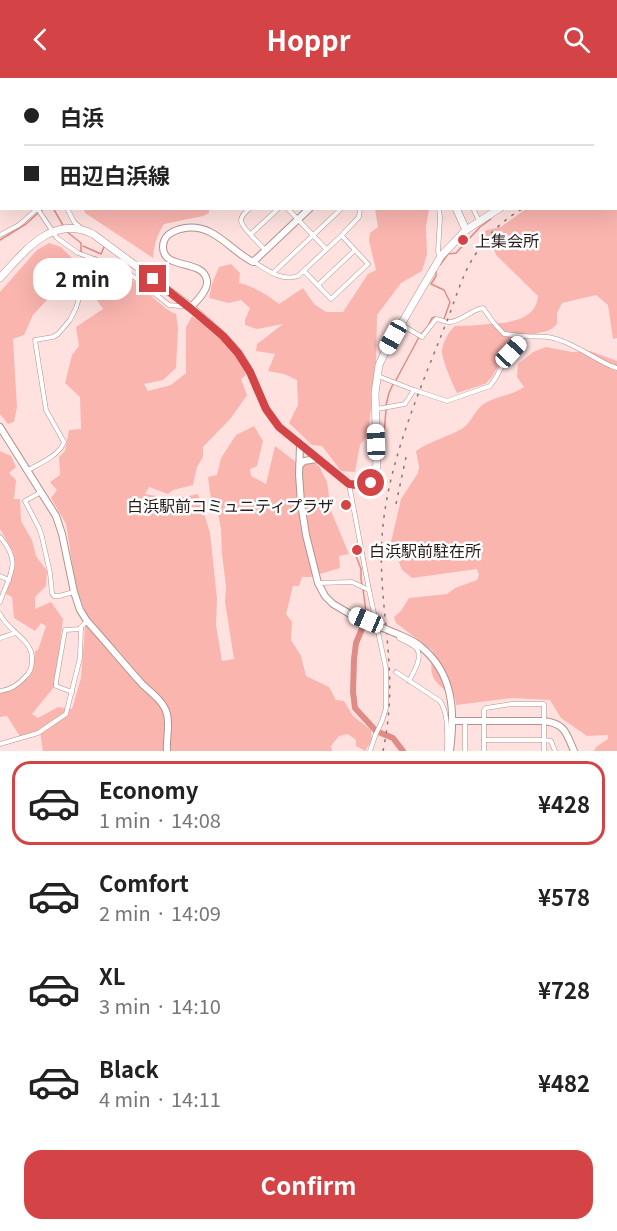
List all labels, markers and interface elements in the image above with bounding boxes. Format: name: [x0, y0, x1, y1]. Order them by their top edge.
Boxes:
text: Hoppr: [267, 20, 350, 59]
icon: back: [24, 23, 57, 56]
icon: search: [560, 23, 593, 56]
text: 白浜: [60, 100, 104, 132]
text: 田辺白浜線: [60, 158, 170, 190]
place label: 上集会所: [475, 228, 539, 252]
marker: 上集会所: [456, 233, 470, 247]
callout: 2 min: [33, 258, 132, 300]
text: 2 min: [55, 264, 110, 293]
route end: [139, 265, 166, 292]
car: [376, 317, 410, 357]
car: [492, 333, 530, 371]
car: [366, 424, 386, 460]
route start: [357, 469, 384, 496]
place label: 白浜駅前コミュニティプラザ: [127, 493, 334, 517]
marker: 白浜駅前コミュニティプラザ: [339, 498, 353, 512]
place label: 白浜駅前駐在所: [369, 538, 481, 562]
marker: 白浜駅前駐在所: [350, 543, 364, 557]
car: [346, 605, 386, 635]
text: Economy: [99, 773, 198, 805]
icon: car: [27, 776, 81, 830]
text: ¥428: [538, 787, 590, 819]
text: 1 min · 14:08: [99, 805, 221, 834]
text: Comfort: [99, 866, 189, 898]
icon: car: [27, 869, 81, 923]
text: ¥578: [538, 880, 590, 912]
text: 2 min · 14:09: [99, 898, 221, 927]
text: XL: [99, 959, 126, 991]
icon: car: [27, 962, 81, 1016]
text: ¥728: [538, 973, 590, 1005]
text: 3 min · 14:10: [99, 991, 221, 1020]
text: Black: [99, 1052, 159, 1084]
icon: car: [27, 1055, 81, 1109]
text: ¥482: [538, 1066, 590, 1098]
text: 4 min · 14:11: [99, 1084, 221, 1113]
button: Confirm: [24, 1150, 593, 1219]

